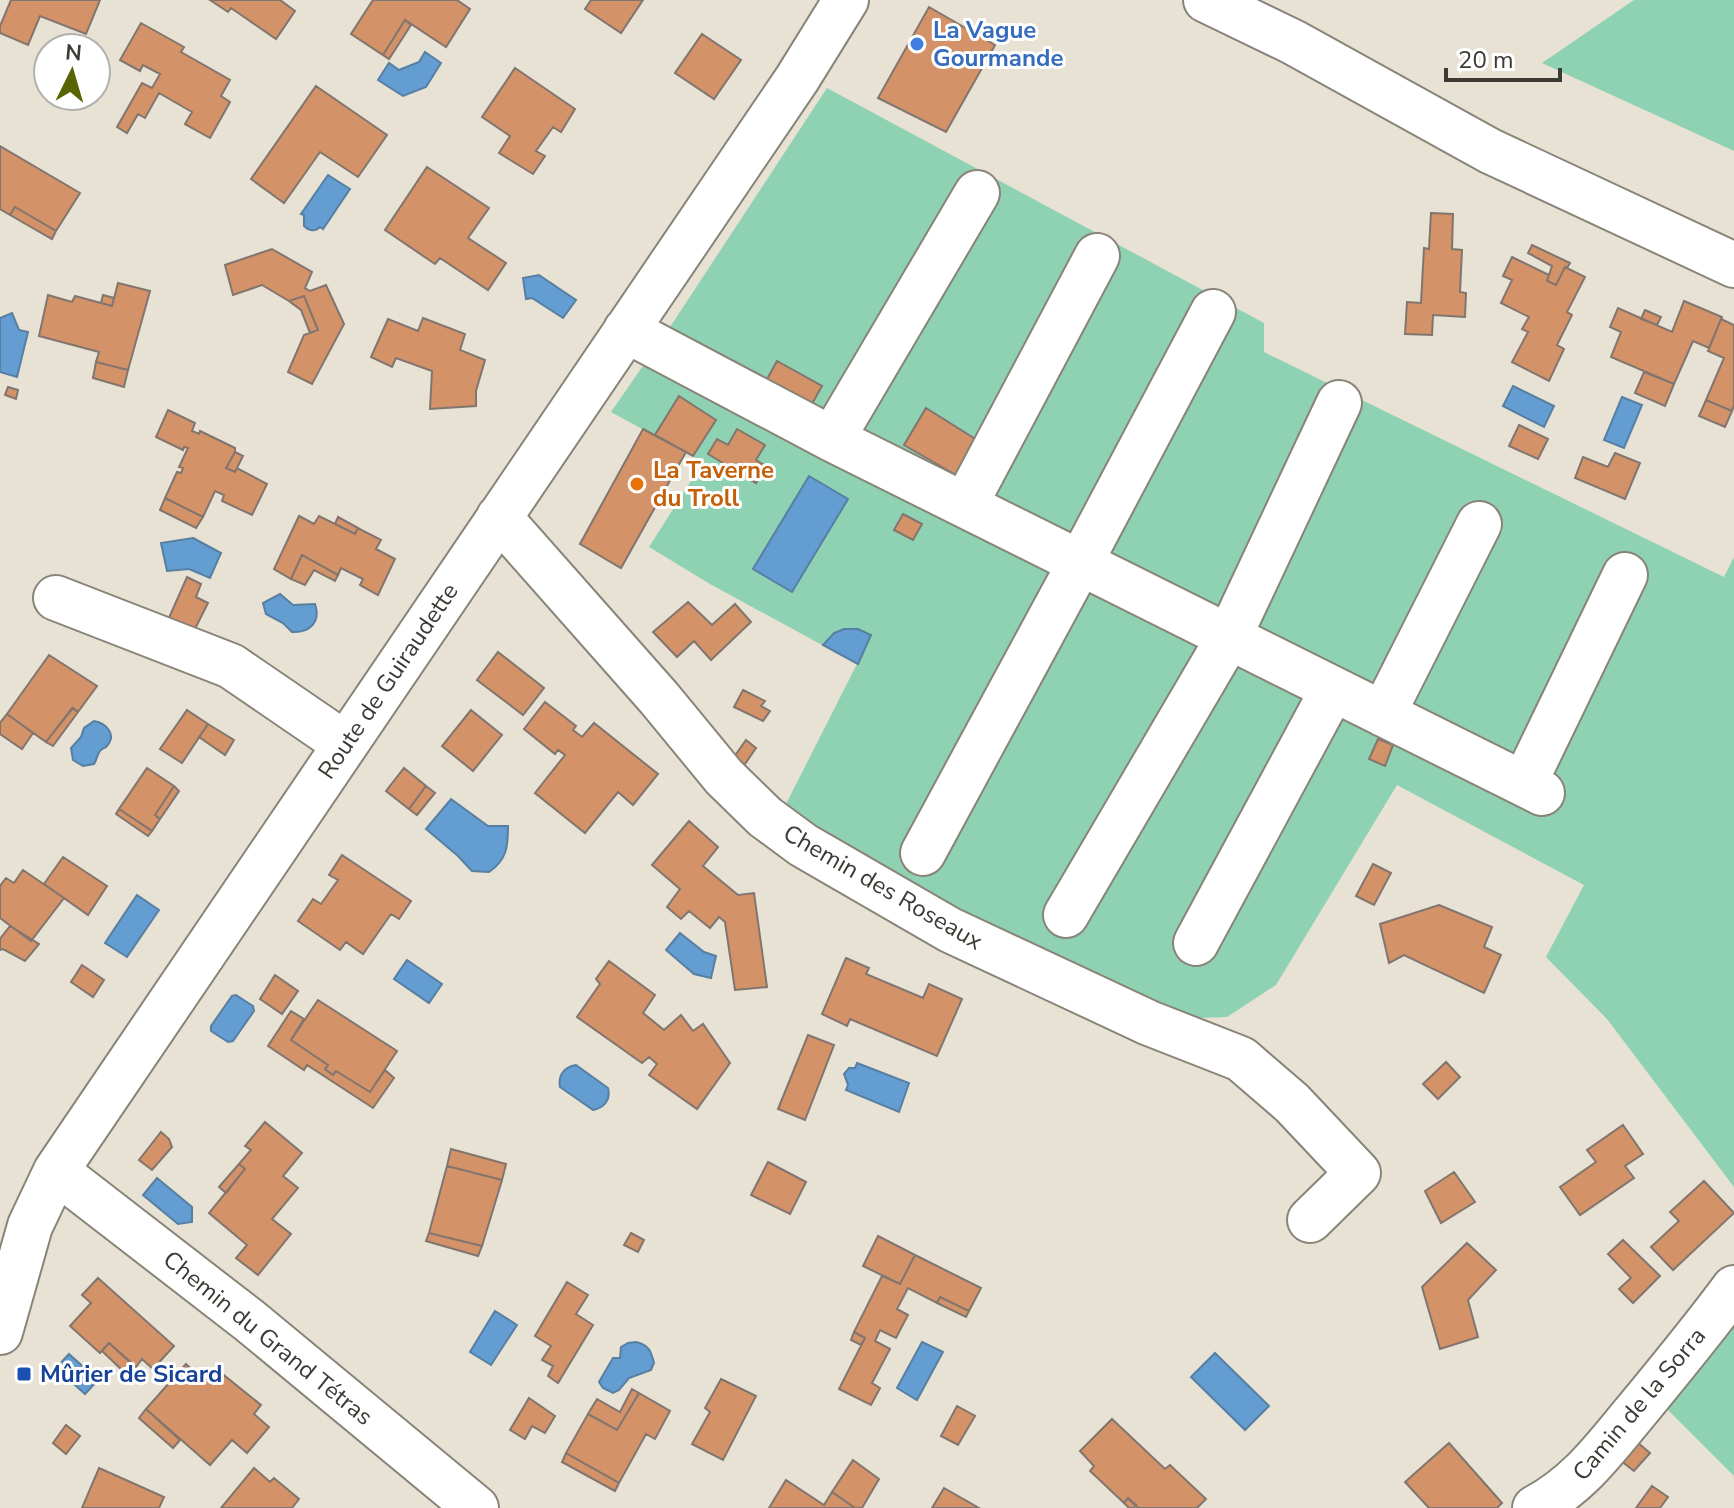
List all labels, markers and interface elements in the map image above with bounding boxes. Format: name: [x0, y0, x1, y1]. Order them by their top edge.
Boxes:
place label: La Vague Gourmande: [933, 14, 1063, 74]
north arrow: [32, 32, 112, 112]
scale bar: [1446, 32, 1560, 82]
marker: La Vague Gourmande: [908, 35, 926, 53]
text: N: [64, 37, 83, 69]
text: 20 m: [1458, 44, 1514, 76]
place label: La Taverne du Troll: [653, 454, 774, 514]
marker: La Taverne du Troll: [628, 475, 646, 493]
street label: Route de Guiraudette: [311, 577, 465, 785]
street label: Chemin des Roseaux: [777, 817, 989, 957]
street label: Chemin du Grand Tétras: [157, 1243, 379, 1433]
street label: Camin de la Sorra: [1565, 1320, 1713, 1488]
place label: Mûrier de Sicard: [40, 1358, 222, 1390]
marker: Mûrier de Sicard: [15, 1365, 33, 1383]

